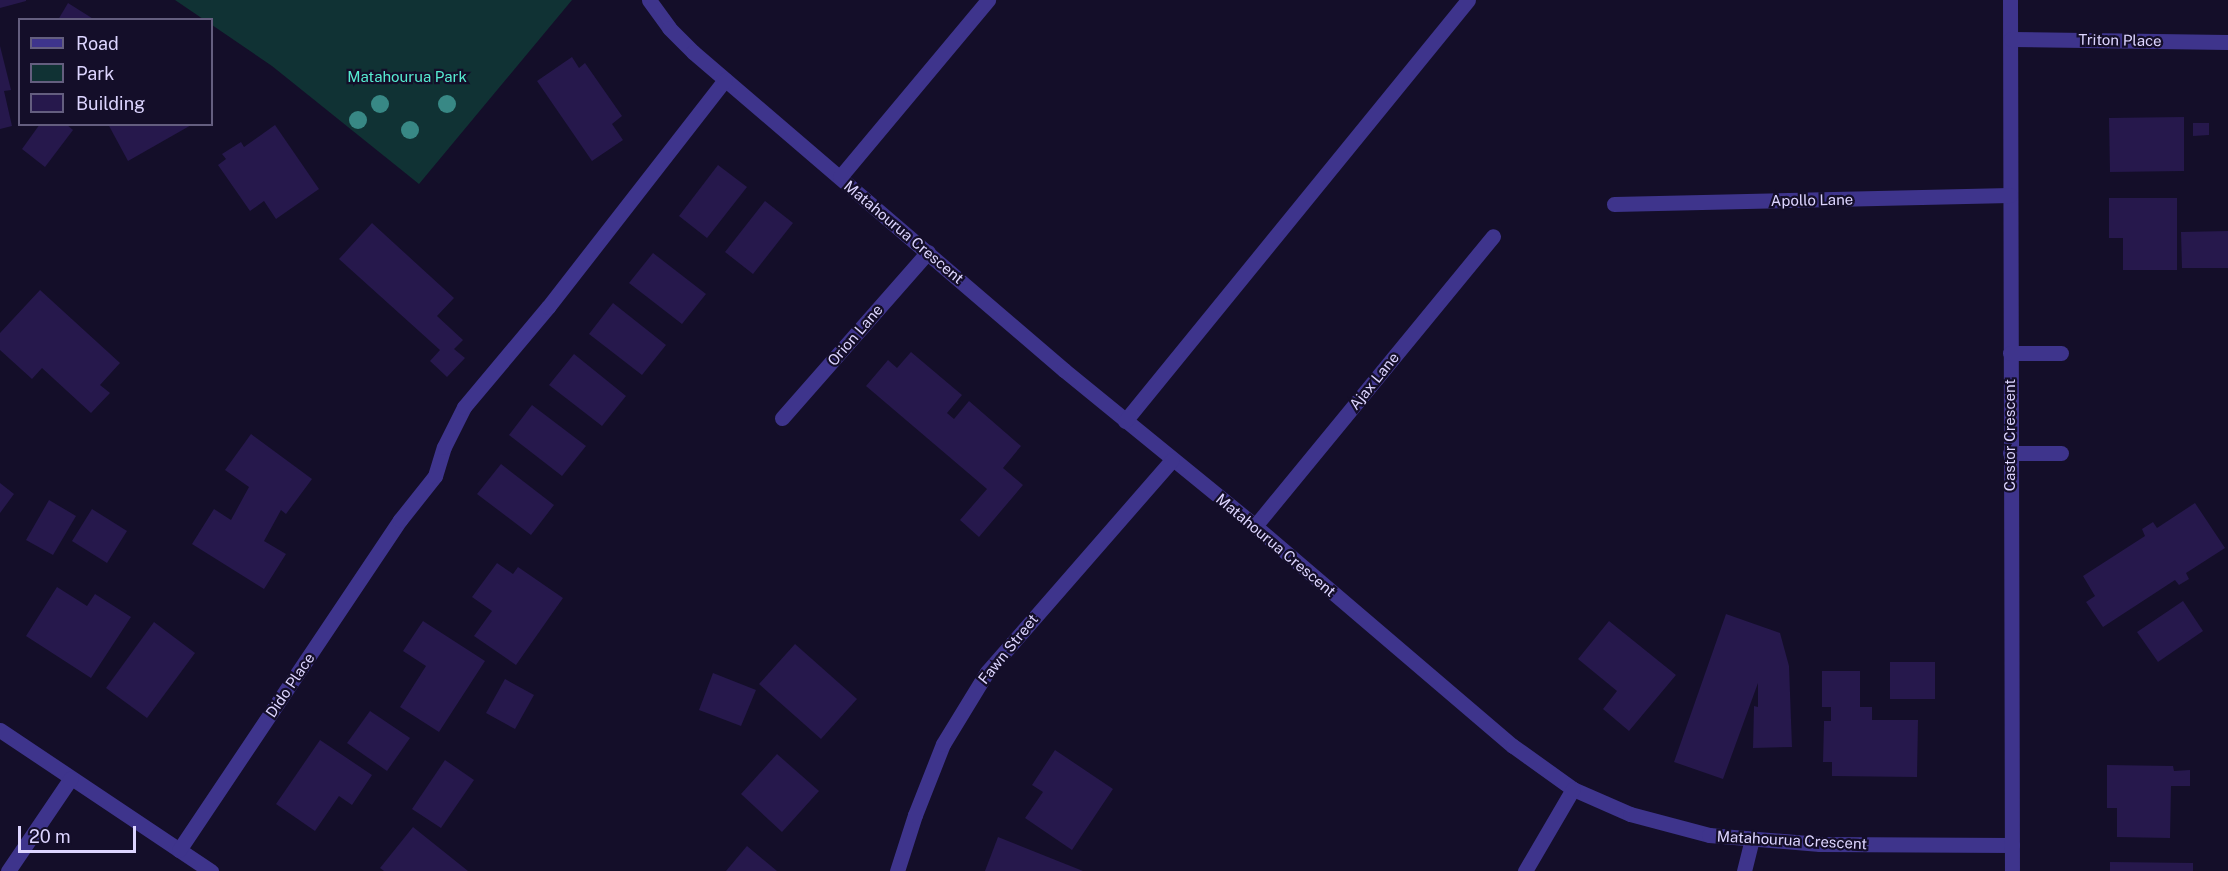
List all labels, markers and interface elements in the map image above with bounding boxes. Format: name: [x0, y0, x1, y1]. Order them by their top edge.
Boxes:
legend: [18, 18, 213, 126]
street label: Triton Place: [2078, 30, 2162, 50]
text: Road: [76, 33, 119, 54]
text: Park: [76, 63, 114, 84]
park label: Matahourua Park: [347, 68, 467, 86]
text: Building: [76, 93, 145, 114]
street label: Matahourua Crescent: [841, 177, 967, 287]
street label: Apollo Lane: [1771, 190, 1853, 210]
street label: Orion Lane: [824, 301, 886, 369]
street label: Ajax Lane: [1345, 349, 1403, 413]
street label: Castor Crescent: [2001, 379, 2019, 491]
street label: Matahourua Crescent: [1213, 490, 1339, 600]
street label: Fawn Street: [974, 610, 1042, 688]
street label: Dido Place: [262, 649, 318, 721]
scale bar: [21, 814, 140, 852]
text: 20 m: [29, 826, 71, 847]
street label: Matahourua Crescent: [1716, 827, 1868, 853]

